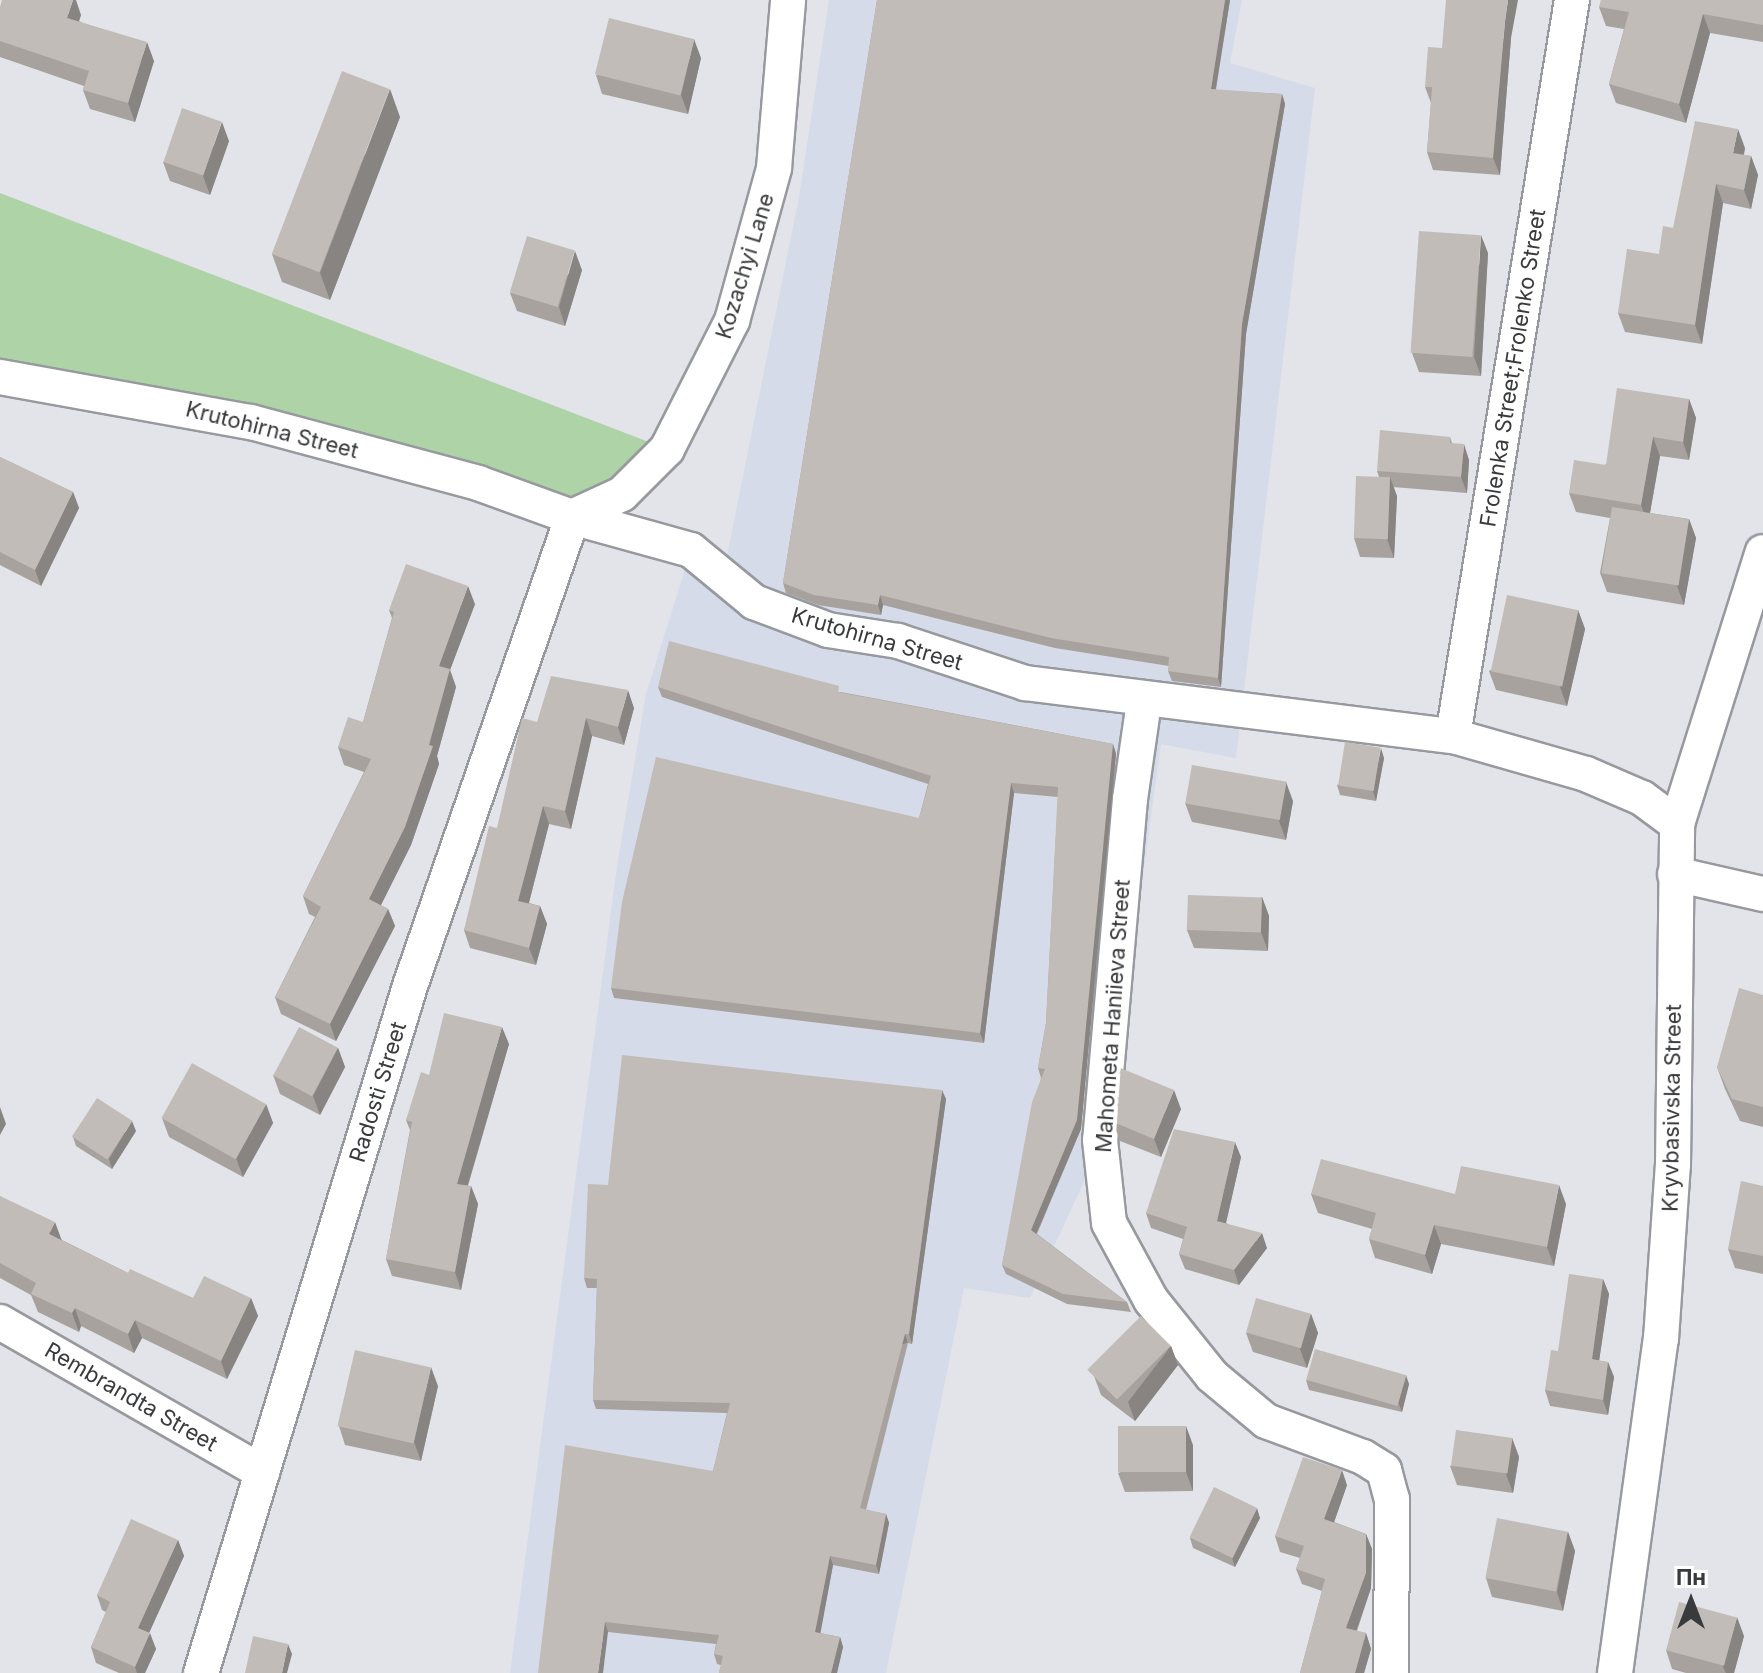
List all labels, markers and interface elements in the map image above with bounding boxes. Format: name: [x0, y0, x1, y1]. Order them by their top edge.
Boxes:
street label: Kozachyi Lane: [710, 190, 780, 342]
street label: Frolenka Street;Frolenko Street: [1475, 207, 1551, 529]
street label: Krutohirna Street: [183, 396, 361, 464]
street label: Krutohirna Street: [788, 602, 966, 676]
street label: Mahometa Haniieva Street: [1090, 878, 1136, 1154]
street label: Kryvbasivska Street: [1657, 1004, 1687, 1212]
street label: Radosti Street: [344, 1019, 412, 1165]
street label: Rembrandta Street: [40, 1337, 222, 1457]
north arrow: [1651, 1561, 1731, 1641]
text: Пн: [1676, 1564, 1706, 1590]

